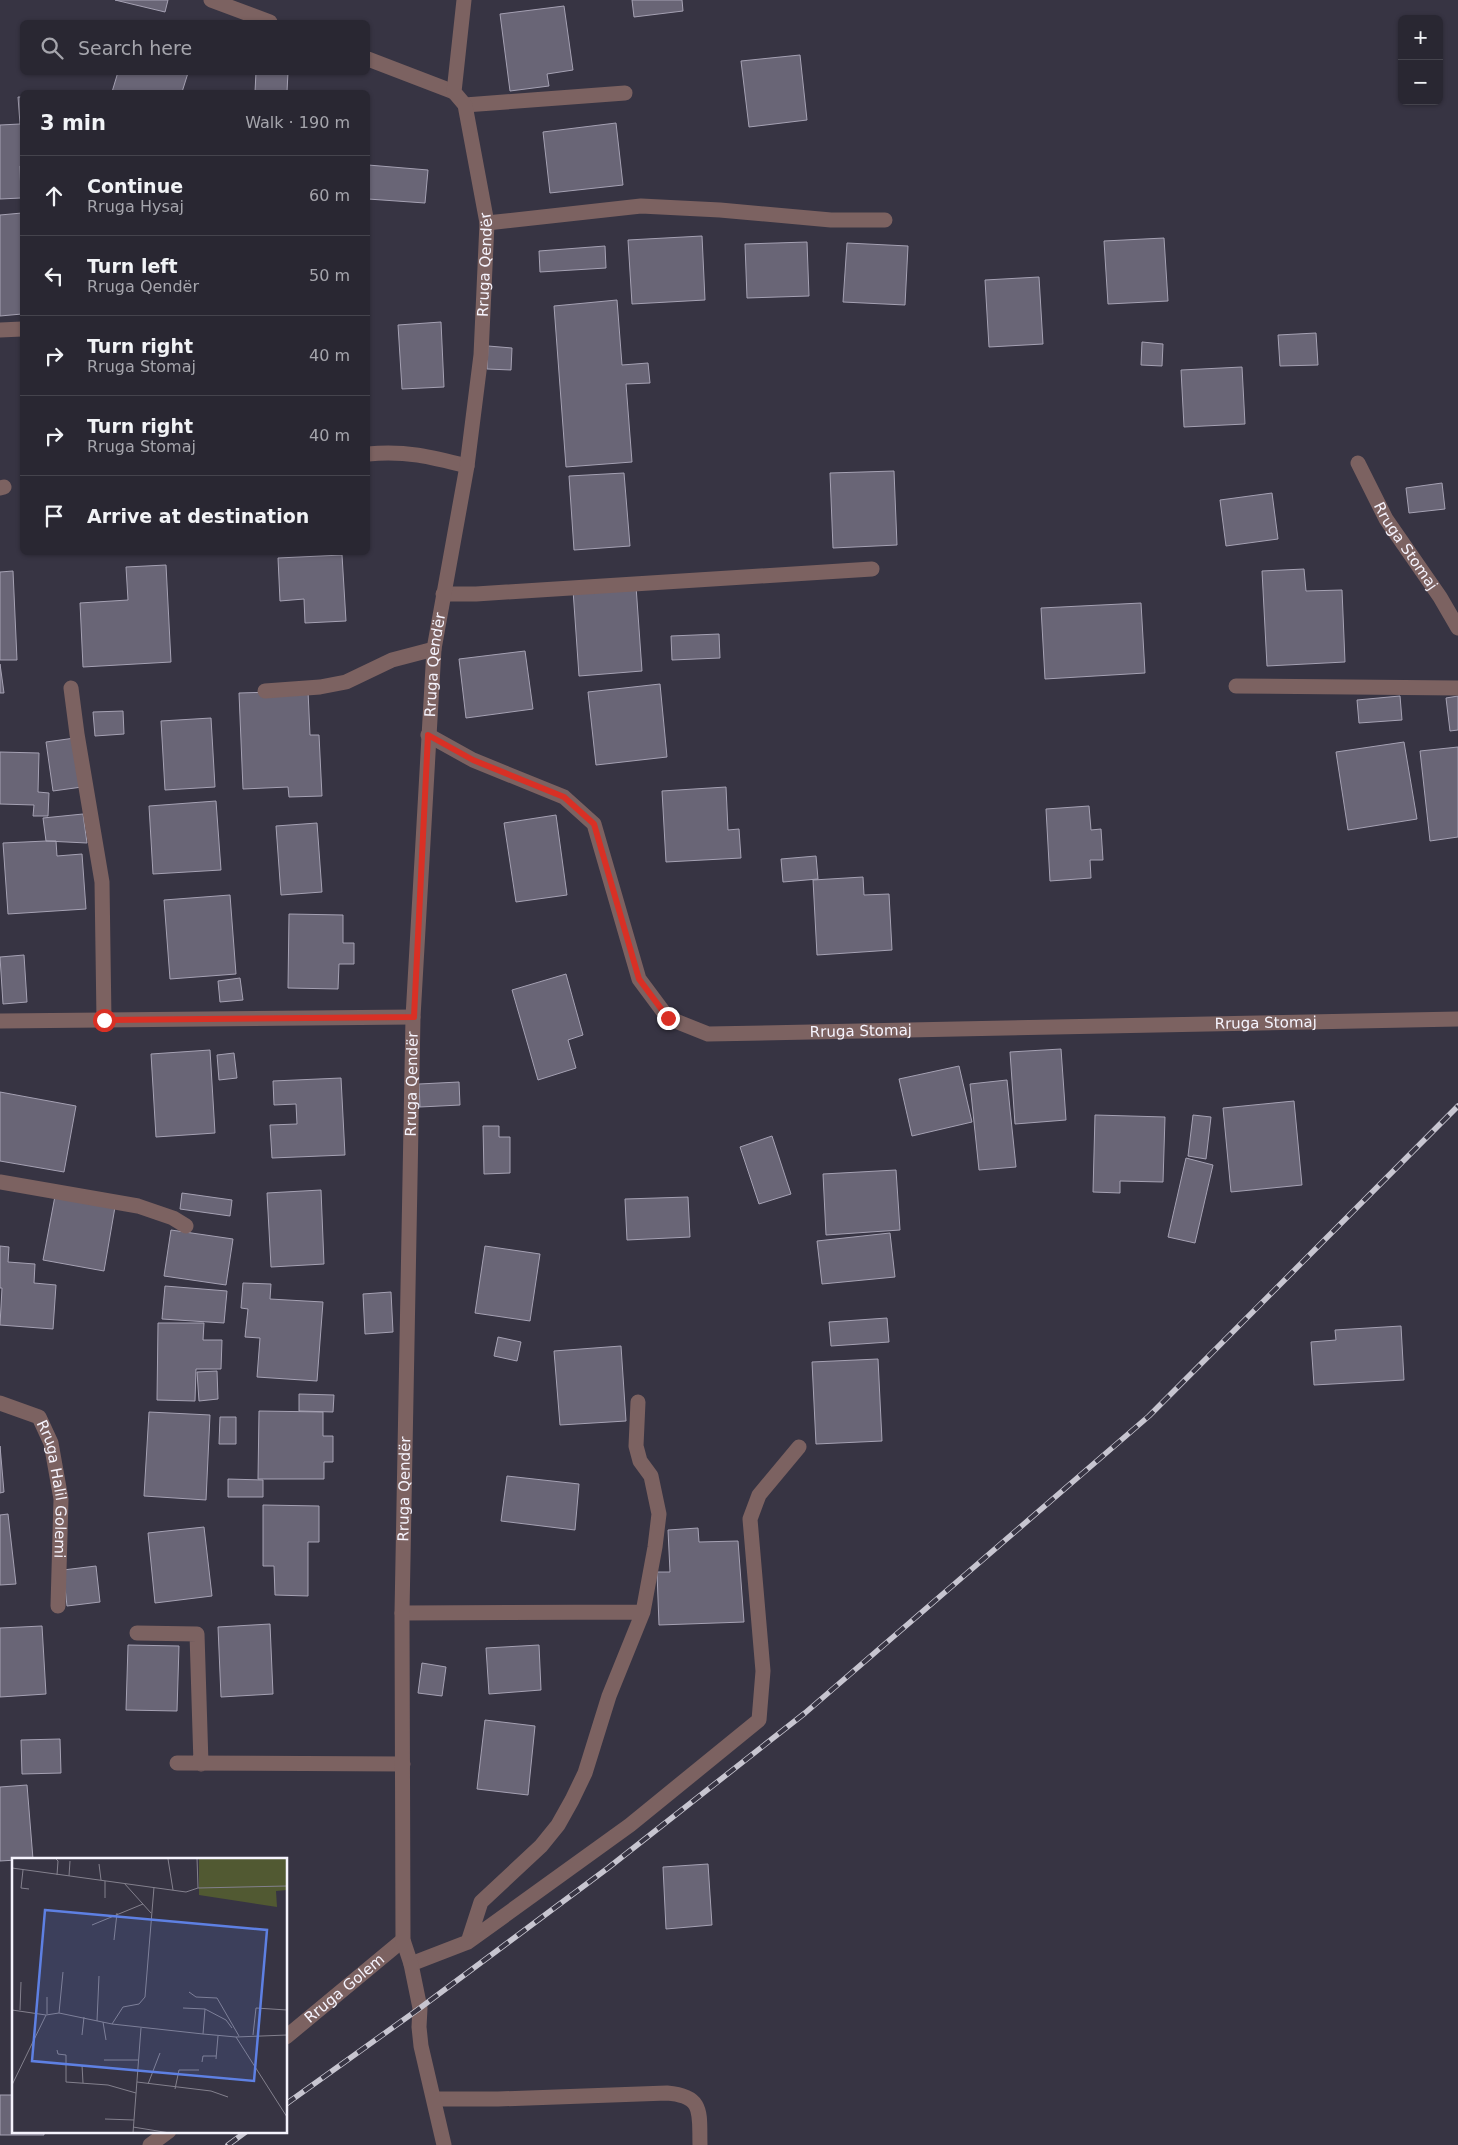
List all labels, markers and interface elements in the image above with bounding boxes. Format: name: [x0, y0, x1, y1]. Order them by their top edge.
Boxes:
map controls: [1398, 15, 1443, 105]
button: +: [1398, 15, 1443, 60]
search box: [20, 20, 370, 75]
icon: search: [38, 34, 66, 62]
text: Search here: [78, 37, 192, 59]
button: −: [1398, 60, 1443, 105]
text: 3 min: [40, 111, 106, 135]
text: Walk · 190 m: [245, 113, 350, 132]
text: Continue: [87, 175, 183, 197]
icon: ahead: [40, 182, 68, 210]
text: 60 m: [309, 186, 350, 205]
text: Rruga Hysaj: [87, 197, 184, 216]
street label: Rruga Qendër: [474, 210, 497, 318]
text: Turn left: [87, 255, 178, 277]
icon: left: [40, 262, 68, 290]
text: 50 m: [309, 266, 350, 285]
text: Rruga Qendër: [87, 277, 199, 296]
text: Turn right: [87, 335, 193, 357]
icon: right: [40, 342, 68, 370]
text: 40 m: [309, 346, 350, 365]
text: Rruga Stomaj: [87, 357, 196, 376]
text: Turn right: [87, 415, 193, 437]
icon: right: [40, 422, 68, 450]
text: 40 m: [309, 426, 350, 445]
text: Rruga Stomaj: [87, 437, 196, 456]
street label: Rruga Stomaj: [1370, 499, 1442, 594]
icon: arrive: [40, 502, 68, 530]
text: Arrive at destination: [87, 505, 309, 527]
street label: Rruga Qendër: [421, 610, 450, 718]
route end: [657, 1007, 680, 1030]
route start: [93, 1009, 116, 1032]
street label: Rruga Stomaj: [1214, 1013, 1317, 1033]
street label: Rruga Stomaj: [810, 1021, 912, 1041]
street label: Rruga Qendër: [402, 1031, 422, 1137]
street label: Rruga Halil Golemi: [33, 1417, 70, 1558]
street label: Rruga Qendër: [394, 1435, 414, 1542]
inset map: [12, 1858, 288, 2132]
street label: Rruga Golem: [301, 1950, 388, 2027]

